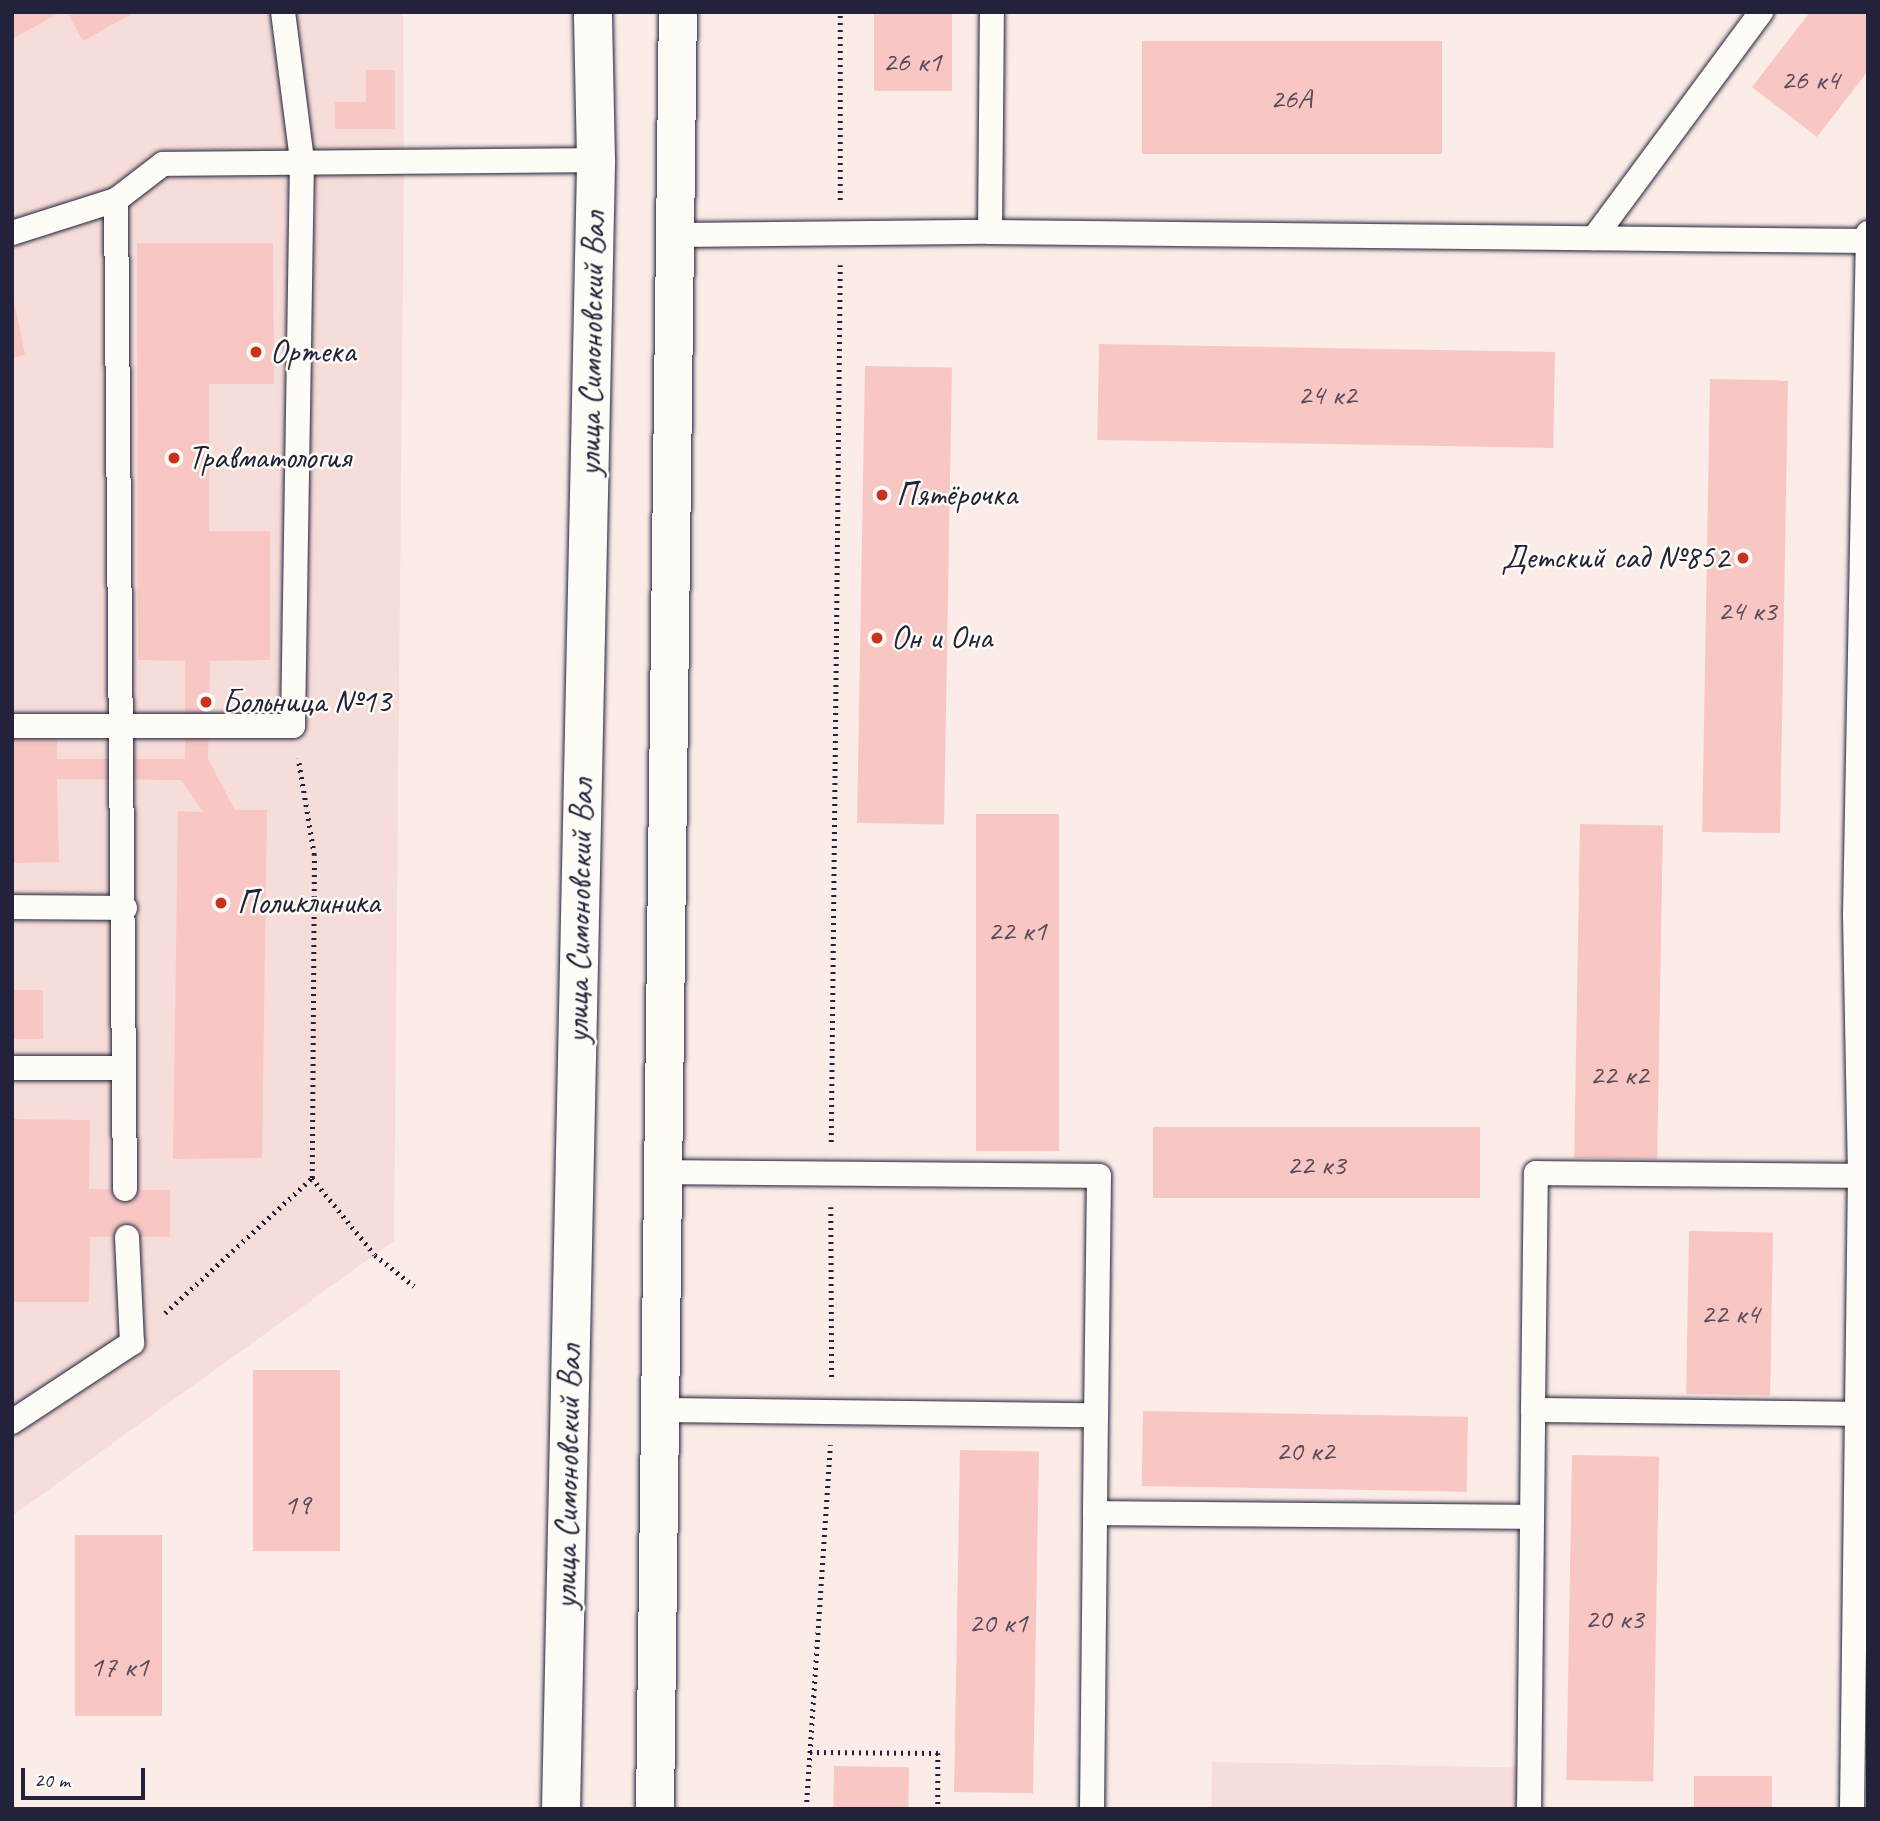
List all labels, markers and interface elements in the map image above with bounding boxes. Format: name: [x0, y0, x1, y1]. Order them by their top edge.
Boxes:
house number: 26 к1: [883, 43, 941, 79]
house number: 26 к4: [1781, 61, 1839, 97]
house number: 26А: [1270, 80, 1312, 116]
street label: улица Симоновский Вал: [570, 212, 614, 476]
place label: Ортека: [270, 332, 355, 372]
marker: Ортека: [248, 344, 264, 360]
house number: 24 к2: [1298, 376, 1356, 412]
place label: Травматология: [188, 438, 351, 478]
marker: Травматология: [166, 450, 182, 466]
place label: Пятёрочка: [896, 475, 1017, 515]
marker: Пятёрочка: [874, 487, 890, 503]
place label: Детский сад №852: [1501, 538, 1729, 578]
marker: Детский сад №852: [1735, 550, 1751, 566]
house number: 24 к3: [1718, 592, 1776, 628]
place label: Он и Она: [891, 618, 994, 658]
marker: Он и Она: [869, 630, 885, 646]
place label: Больница №13: [222, 682, 391, 722]
marker: Больница №13: [196, 692, 216, 712]
street label: улица Симоновский Вал: [558, 779, 602, 1043]
place label: Поликлиника: [237, 883, 380, 923]
marker: Поликлиника: [211, 893, 231, 913]
house number: 22 к1: [988, 912, 1046, 948]
house number: 22 к2: [1590, 1056, 1648, 1092]
house number: 22 к3: [1287, 1146, 1345, 1182]
house number: 22 к4: [1701, 1295, 1759, 1331]
street label: улица Симоновский Вал: [546, 1345, 590, 1609]
house number: 20 к2: [1276, 1432, 1334, 1468]
house number: 19: [284, 1486, 310, 1522]
house number: 20 к3: [1585, 1600, 1643, 1636]
house number: 20 к1: [969, 1604, 1027, 1640]
house number: 17 к1: [90, 1648, 148, 1684]
scale bar: [24, 1755, 149, 1799]
text: 20 m: [34, 1767, 70, 1793]

